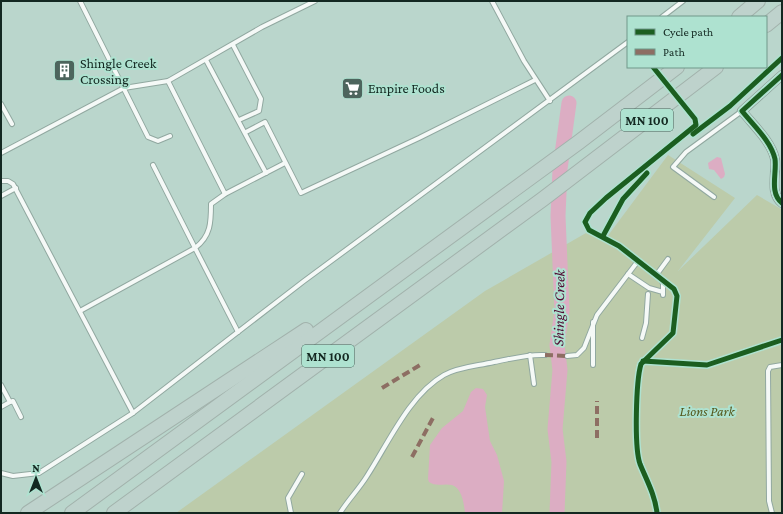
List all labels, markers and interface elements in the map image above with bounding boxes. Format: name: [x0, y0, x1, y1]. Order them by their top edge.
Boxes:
legend: [627, 16, 767, 68]
text: Cycle path: [663, 25, 714, 39]
text: Path: [663, 45, 685, 59]
place label: Shingle Creek Crossing: [80, 55, 157, 87]
building icon: Shingle Creek Crossing: [51, 58, 77, 84]
supermarket icon: Empire Foods: [339, 75, 365, 101]
place label: Empire Foods: [368, 80, 445, 96]
road number: MN 100: [621, 109, 673, 131]
water label: Shingle Creek: [550, 268, 569, 346]
road number: MN 100: [302, 345, 354, 367]
park label: Lions Park: [679, 403, 735, 419]
north arrow: [16, 458, 56, 498]
text: N: [32, 462, 40, 474]

